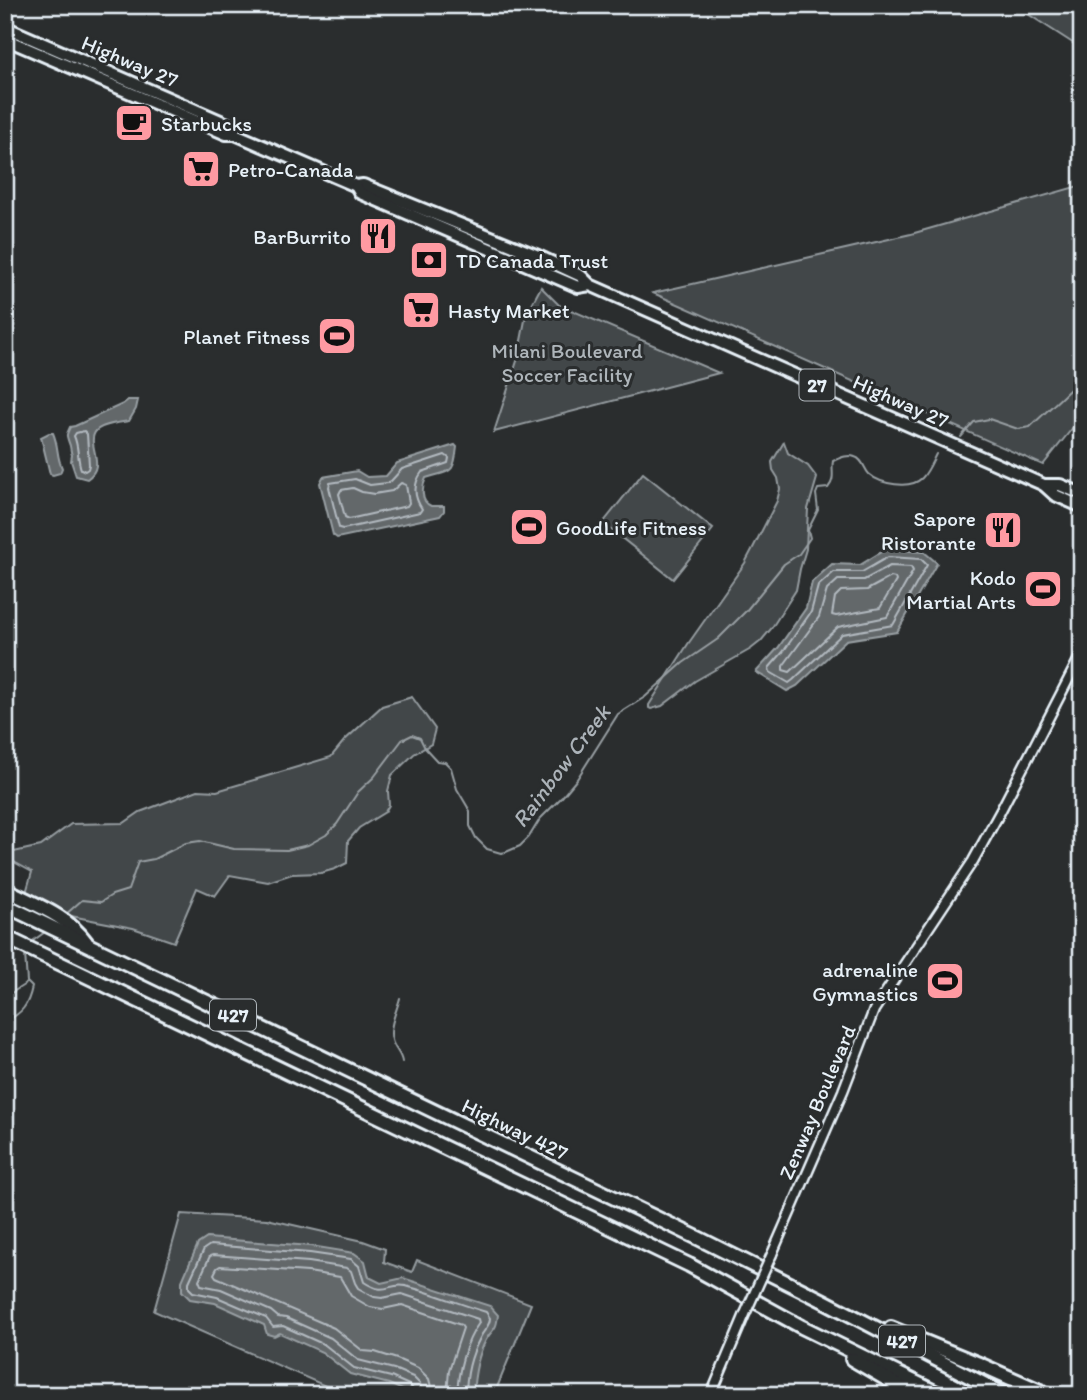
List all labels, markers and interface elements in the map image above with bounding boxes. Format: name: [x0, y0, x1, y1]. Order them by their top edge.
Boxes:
street label: Highway 27: [78, 30, 182, 92]
cafe icon: Starbucks: [113, 102, 155, 144]
place label: Starbucks: [161, 111, 252, 136]
supermarket icon: Petro-Canada: [180, 148, 222, 190]
place label: Petro-Canada: [228, 157, 353, 182]
restaurant icon: BarBurrito: [357, 215, 399, 257]
place label: BarBurrito: [253, 224, 351, 249]
bank icon: TD Canada Trust: [408, 239, 450, 281]
place label: TD Canada Trust: [456, 248, 608, 273]
supermarket icon: Hasty Market: [400, 289, 442, 331]
place label: Hasty Market: [448, 298, 570, 323]
sports icon: Planet Fitness: [316, 315, 358, 357]
place label: Planet Fitness: [183, 324, 310, 349]
park label: Milani Boulevard Soccer Facility: [491, 338, 643, 387]
street label: Highway 27: [849, 369, 953, 433]
road number: 27: [800, 370, 834, 400]
sports icon: GoodLife Fitness: [508, 506, 550, 548]
place label: Sapore Ristorante: [881, 506, 976, 555]
restaurant icon: Sapore Ristorante: [982, 509, 1024, 551]
place label: GoodLife Fitness: [556, 515, 707, 540]
place label: Kodo Martial Arts: [906, 565, 1016, 614]
sports icon: Kodo Martial Arts: [1022, 568, 1064, 610]
water label: Rainbow Creek: [506, 698, 617, 833]
place label: adrenaline Gymnastics: [812, 957, 918, 1006]
sports icon: adrenaline Gymnastics: [924, 960, 966, 1002]
road number: 427: [210, 1000, 256, 1030]
street label: Zenway Boulevard: [773, 1021, 861, 1183]
street label: Highway 427: [458, 1093, 572, 1165]
road number: 427: [879, 1326, 925, 1357]

